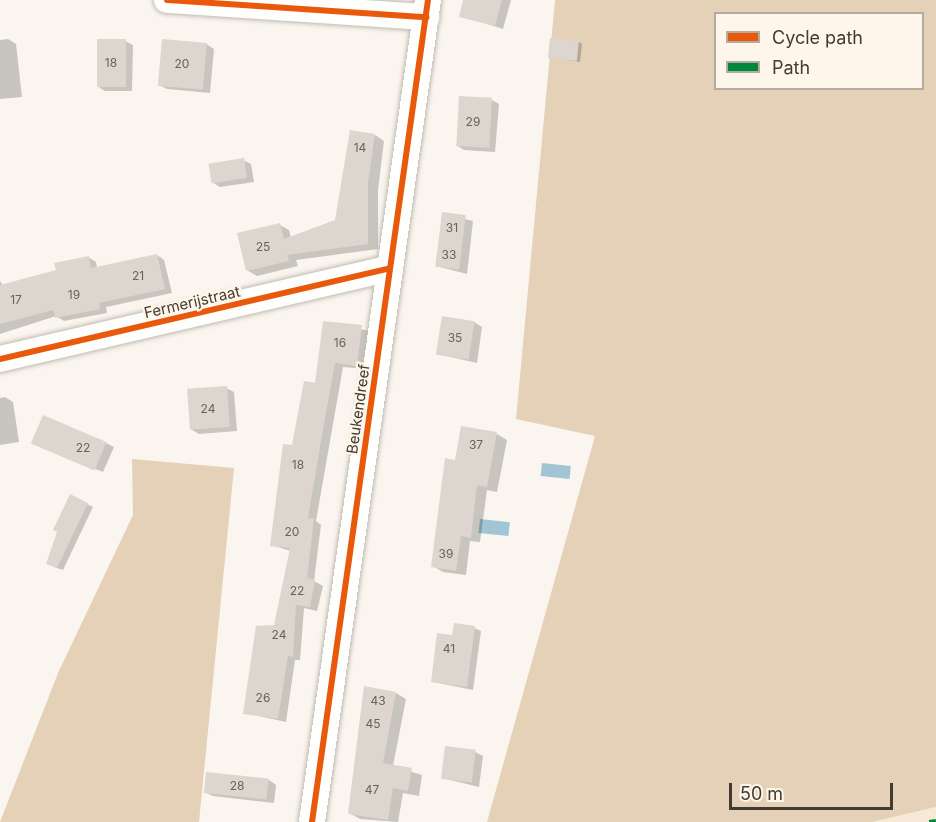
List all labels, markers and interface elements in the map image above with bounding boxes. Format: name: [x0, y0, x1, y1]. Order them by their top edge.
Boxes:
legend: [714, 12, 924, 90]
text: Cycle path: [772, 27, 863, 48]
house number: 18: [105, 56, 117, 70]
house number: 20: [175, 57, 189, 71]
text: Path: [772, 57, 810, 78]
house number: 29: [466, 115, 480, 129]
house number: 14: [354, 141, 366, 155]
house number: 31: [446, 221, 458, 235]
house number: 25: [256, 240, 270, 254]
house number: 33: [442, 248, 456, 262]
house number: 21: [132, 269, 144, 283]
street label: Fermerijstraat: [142, 282, 242, 322]
house number: 19: [68, 288, 80, 302]
house number: 17: [10, 293, 22, 307]
house number: 35: [448, 331, 462, 345]
house number: 16: [334, 336, 346, 350]
street label: Beukendreef: [343, 363, 373, 455]
house number: 24: [201, 402, 215, 416]
house number: 37: [469, 438, 483, 452]
house number: 22: [76, 441, 90, 455]
house number: 18: [292, 458, 304, 472]
house number: 20: [285, 525, 299, 539]
house number: 39: [439, 547, 453, 561]
house number: 22: [290, 584, 304, 598]
house number: 24: [272, 628, 286, 642]
house number: 41: [443, 642, 455, 656]
house number: 26: [256, 691, 270, 705]
house number: 43: [370, 694, 386, 708]
house number: 45: [365, 717, 381, 731]
scale bar: [732, 771, 896, 809]
house number: 28: [230, 779, 244, 793]
house number: 47: [365, 783, 379, 797]
text: 50 m: [740, 783, 783, 804]

